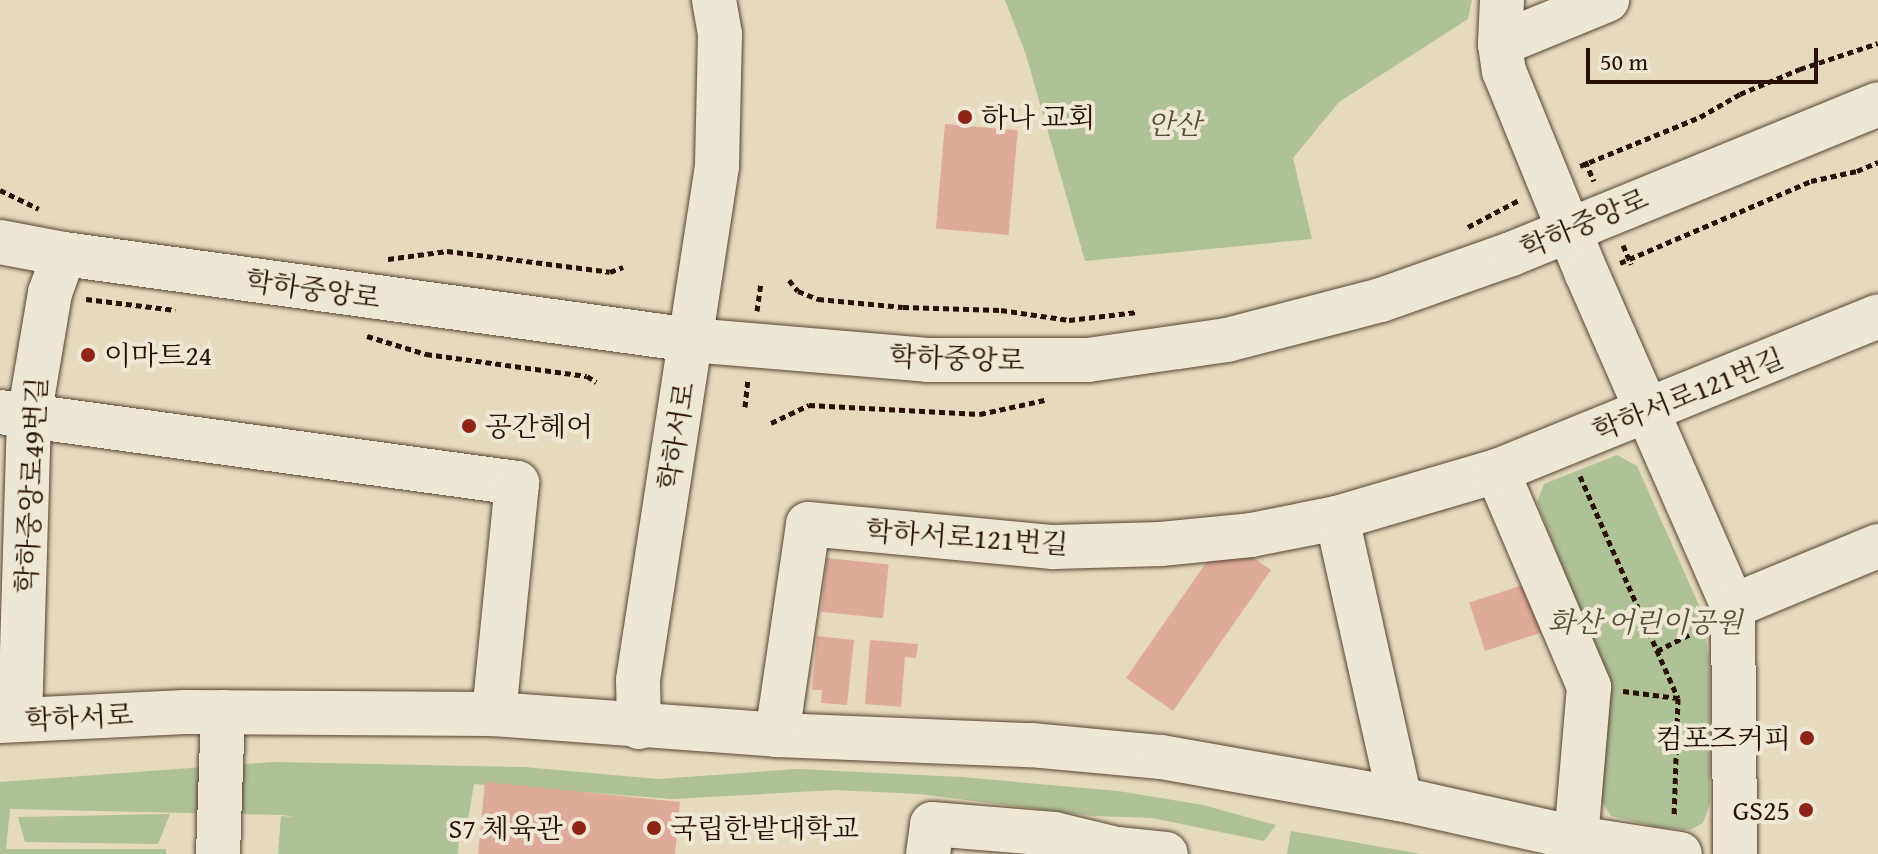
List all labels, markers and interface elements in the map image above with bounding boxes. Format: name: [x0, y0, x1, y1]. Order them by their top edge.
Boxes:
scale bar: [1590, 32, 1822, 82]
text: 50 m: [1600, 44, 1648, 79]
place label: 하나 교회: [981, 100, 1095, 134]
park label: 안산: [1147, 107, 1201, 141]
marker: 하나 교회: [956, 108, 974, 126]
street label: 학하중앙로: [1515, 181, 1653, 265]
street label: 학하중앙로: [244, 263, 382, 315]
place label: 이마트24: [104, 338, 212, 372]
street label: 학하중앙로: [889, 339, 1025, 377]
street label: 학하서로121번길: [1588, 340, 1788, 448]
marker: 이마트24: [79, 346, 97, 364]
street label: 학하중앙로49번길: [9, 376, 53, 594]
street label: 학하서로: [651, 380, 701, 492]
place label: 공간헤어: [485, 409, 593, 443]
marker: 공간헤어: [460, 417, 478, 435]
street label: 학하서로121번길: [865, 513, 1069, 561]
park label: 화산 어린이공원: [1548, 605, 1742, 639]
street label: 학하서로: [24, 697, 134, 737]
place label: 컴포즈커피: [1656, 721, 1791, 755]
marker: 컴포즈커피: [1798, 729, 1816, 747]
place label: GS25: [1733, 793, 1790, 827]
marker: GS25: [1797, 801, 1815, 819]
place label: S7 체육관: [449, 811, 563, 845]
place label: 국립한밭대학교: [670, 811, 859, 845]
marker: S7 체육관: [570, 819, 588, 837]
marker: 국립한밭대학교: [645, 819, 663, 837]

